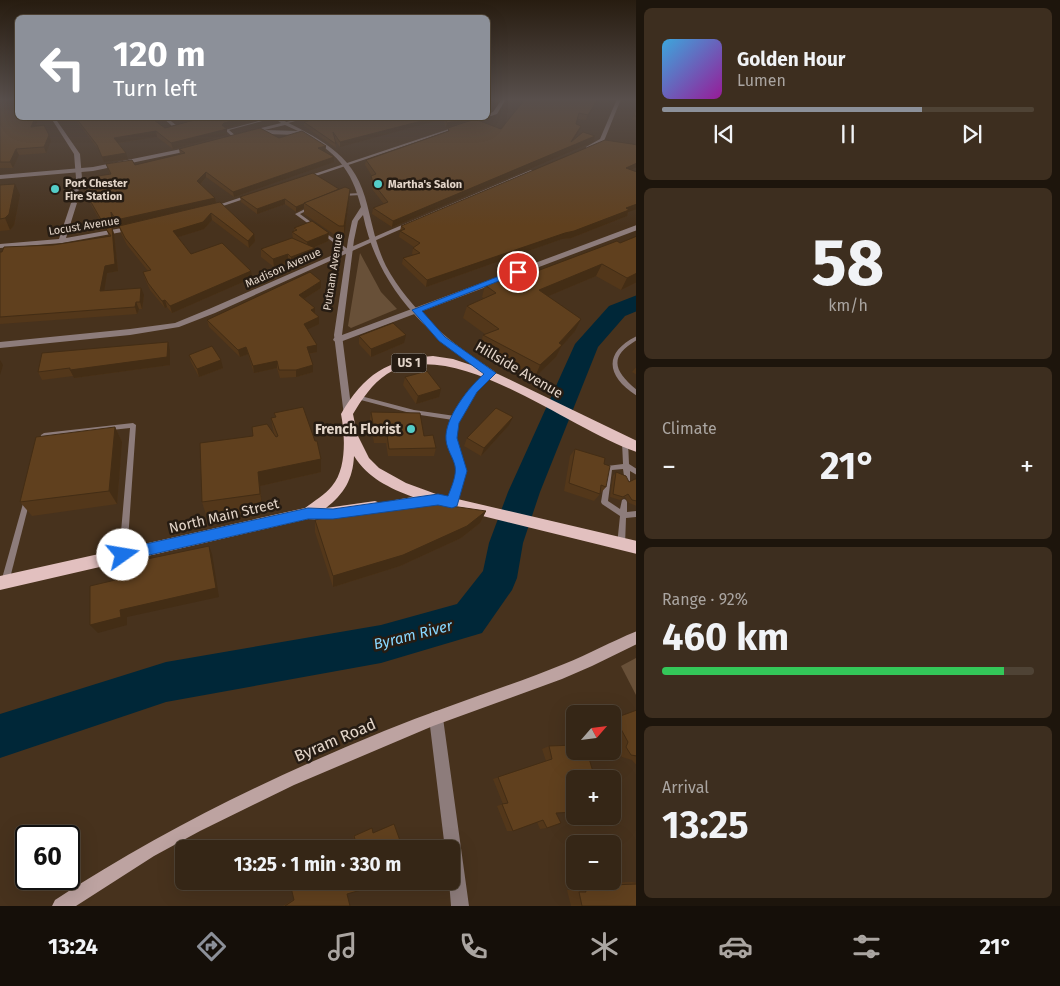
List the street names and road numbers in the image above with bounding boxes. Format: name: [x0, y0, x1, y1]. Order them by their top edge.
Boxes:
street label: Locust Avenue: [48, 214, 120, 238]
street label: Putnam Avenue: [320, 233, 346, 311]
street label: Madison Avenue: [243, 245, 323, 291]
street label: Hillside Avenue: [472, 338, 566, 402]
road number: US 1: [392, 353, 426, 372]
street label: North Main Street: [167, 495, 282, 537]
street label: Byram Road: [291, 714, 379, 766]

